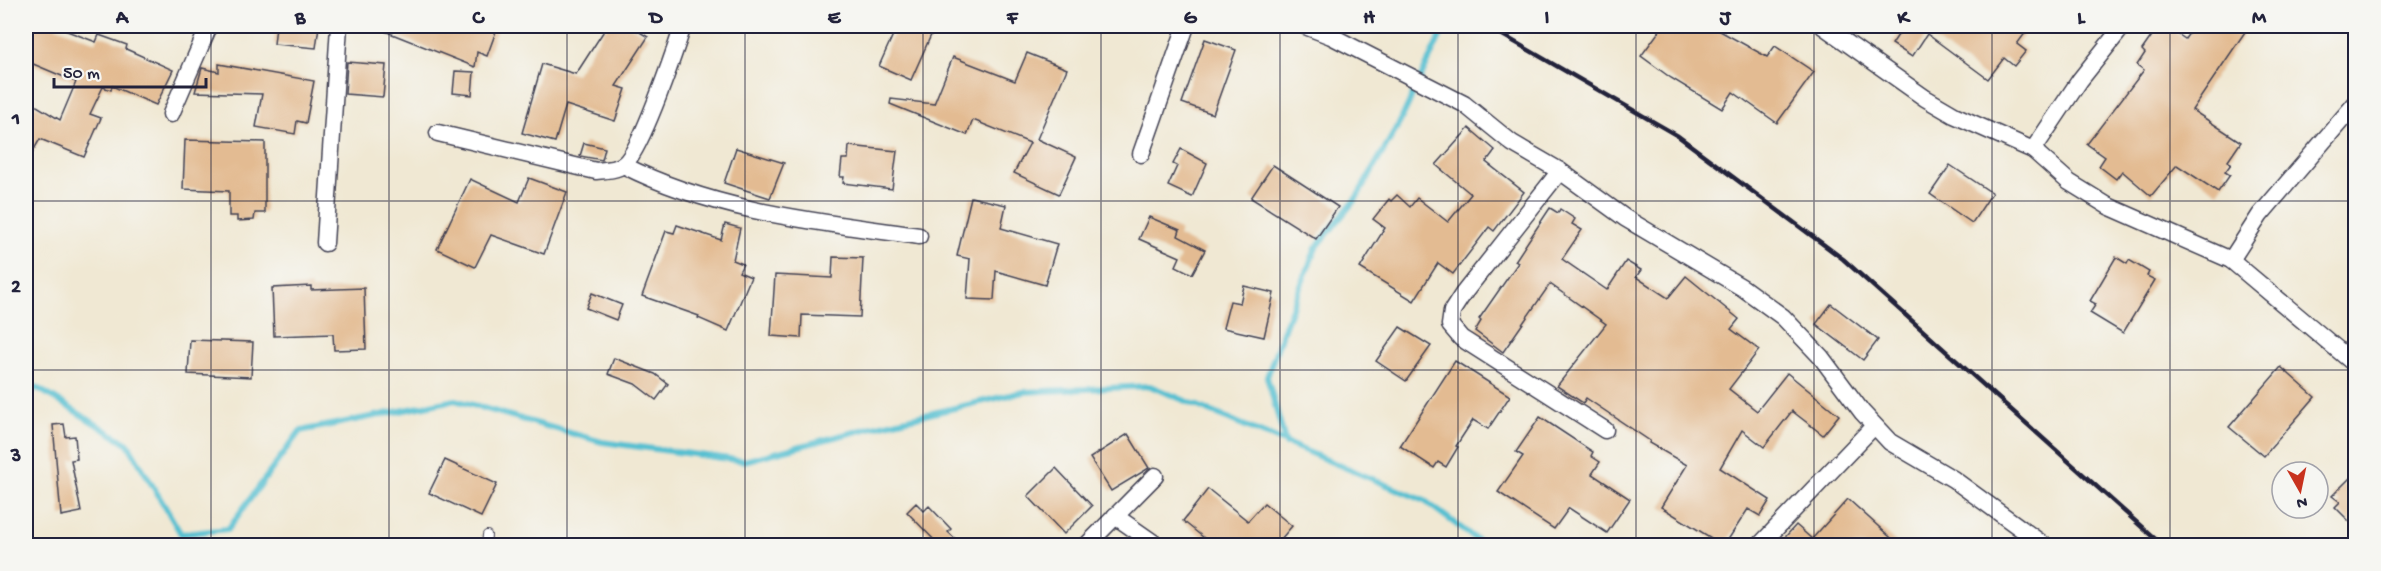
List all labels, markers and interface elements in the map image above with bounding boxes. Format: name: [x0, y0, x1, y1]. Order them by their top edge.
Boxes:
text: A: [115, 8, 130, 31]
text: B: [294, 8, 306, 31]
text: C: [472, 8, 486, 31]
text: D: [647, 8, 663, 31]
text: E: [828, 8, 842, 31]
text: F: [1006, 8, 1019, 31]
text: G: [1184, 8, 1198, 31]
text: H: [1363, 8, 1375, 31]
text: I: [1545, 8, 1550, 31]
text: J: [1719, 8, 1732, 31]
text: K: [1896, 8, 1911, 31]
text: L: [2077, 8, 2086, 31]
text: M: [2252, 8, 2267, 31]
scale bar: [54, 51, 206, 89]
text: 50 m: [63, 64, 100, 85]
text: 1: [11, 109, 20, 132]
text: 2: [11, 277, 21, 300]
text: 3: [10, 446, 21, 469]
north arrow: [2270, 460, 2330, 520]
text: N: [2295, 491, 2308, 512]

